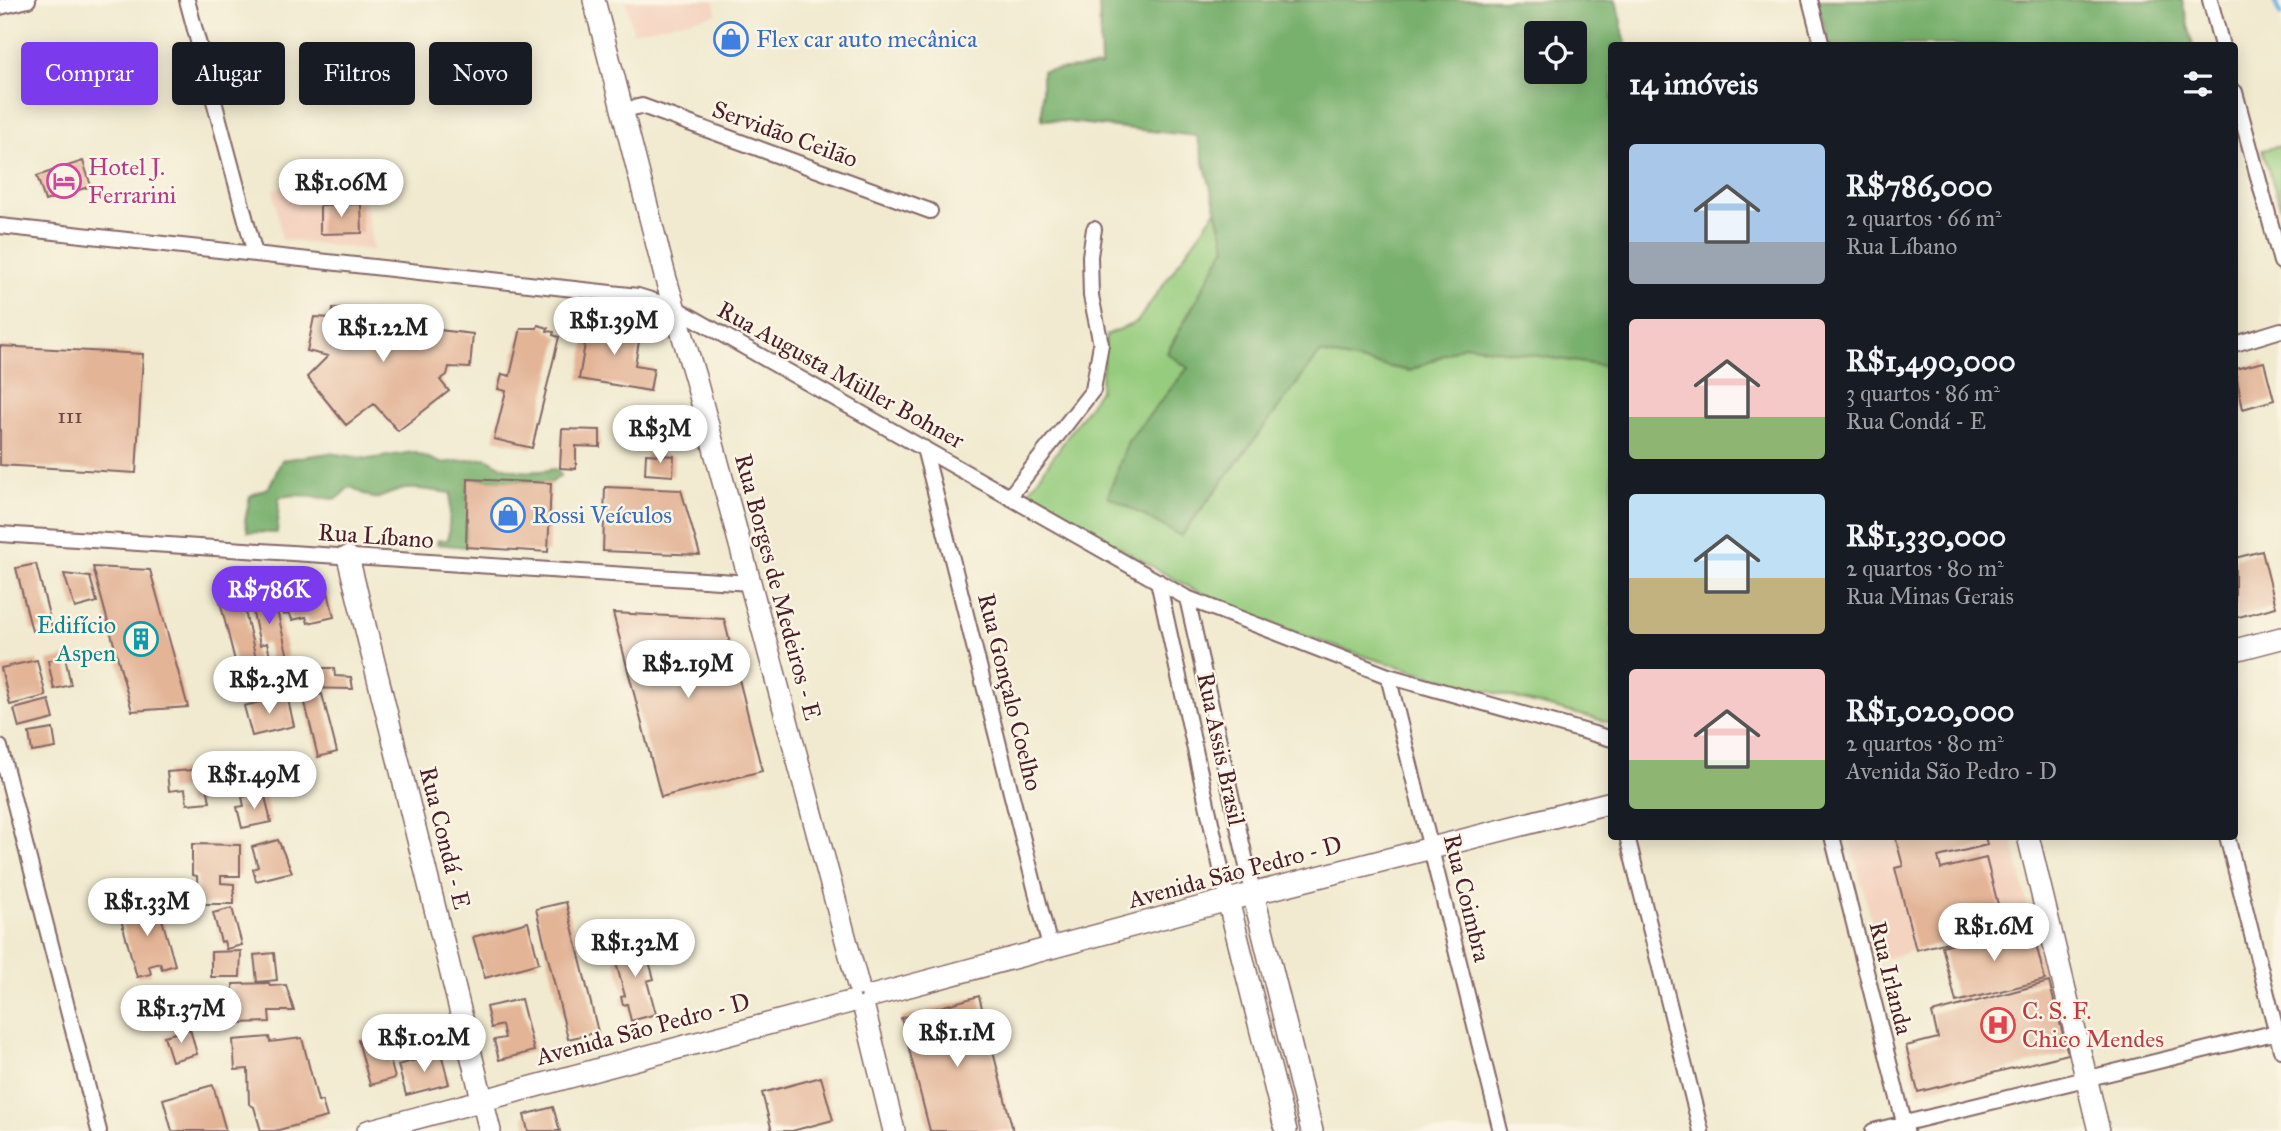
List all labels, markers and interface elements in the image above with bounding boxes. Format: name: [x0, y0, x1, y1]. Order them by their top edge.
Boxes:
shop icon: Flex car auto mecânica: [712, 20, 750, 58]
map controls: [1524, 21, 1587, 84]
button: locate: [1524, 21, 1587, 84]
place label: Flex car auto mecânica: [756, 24, 978, 54]
chip: Comprar: [21, 42, 158, 105]
chip: Alugar: [172, 42, 285, 105]
chip: Filtros: [299, 42, 415, 105]
chip: Novo: [429, 42, 532, 105]
icon: filters: [2179, 65, 2217, 103]
text: 14 imóveis: [1629, 66, 1758, 102]
street label: Servidão Ceilão: [708, 94, 862, 174]
place label: Hotel J. Ferrarini: [88, 152, 177, 210]
pin: R$1.06M: [276, 160, 406, 219]
hotel icon: Hotel J. Ferrarini: [45, 162, 83, 200]
text: R$1.06M: [295, 168, 387, 196]
text: R$786,000: [1846, 168, 1993, 204]
icon: home: [1685, 172, 1769, 256]
text: 2 quartos · 66 m²: [1846, 204, 2002, 232]
text: Rua Líbano: [1846, 232, 1957, 260]
street label: Rua Augusta Müller Bohner: [712, 295, 970, 455]
pin: R$1.39M: [549, 298, 679, 357]
pin: R$1.22M: [318, 304, 448, 364]
text: R$1.39M: [569, 306, 659, 334]
text: R$1.22M: [338, 313, 428, 341]
text: R$1,490,000: [1846, 343, 2016, 379]
icon: home: [1685, 347, 1769, 431]
text: 3 quartos · 86 m²: [1846, 379, 2000, 407]
house number: 111: [58, 403, 82, 429]
pin: R$3M: [619, 406, 701, 465]
text: Rua Condá - E: [1846, 407, 1986, 435]
text: R$3M: [629, 414, 691, 442]
street label: Rua Borges de Medeiros - E: [728, 450, 828, 724]
shop icon: Rossi Veículos: [489, 496, 527, 534]
place label: Rossi Veículos: [532, 500, 672, 530]
street label: Rua Líbano: [317, 517, 435, 555]
text: R$1,330,000: [1846, 518, 2006, 554]
icon: home: [1685, 522, 1769, 606]
text: 2 quartos · 80 m²: [1846, 554, 2004, 582]
pin: R$786K: [212, 566, 326, 626]
text: R$786K: [228, 575, 310, 603]
text: Rua Minas Gerais: [1846, 582, 2014, 610]
street label: Rua Gonçalo Coelho: [971, 590, 1049, 794]
place label: Edifício Aspen: [37, 610, 116, 668]
building icon: Edifício Aspen: [122, 620, 160, 658]
pin: R$2.19M: [623, 640, 753, 700]
text: R$2.19M: [642, 649, 734, 677]
pin: R$2.3M: [212, 656, 326, 716]
text: R$2.3M: [229, 665, 309, 693]
street label: Rua Assis Brasil: [1190, 670, 1252, 829]
text: R$1,020,000: [1846, 693, 2015, 729]
icon: home: [1685, 697, 1769, 781]
text: 2 quartos · 80 m²: [1846, 729, 2004, 757]
pin: R$1.49M: [189, 752, 319, 811]
text: Avenida São Pedro - D: [1846, 757, 2057, 785]
text: R$1.49M: [208, 760, 300, 788]
street label: Rua Condá - E: [413, 764, 477, 912]
street label: Avenida São Pedro - D: [1124, 829, 1345, 915]
street label: Rua Coimbra: [1437, 831, 1498, 966]
pin: R$1.33M: [82, 878, 212, 938]
text: R$1.33M: [104, 887, 190, 915]
pin: R$1.6M: [1937, 904, 2051, 963]
text: R$1.6M: [1954, 912, 2034, 940]
street label: Rua Irlanda: [1862, 918, 1920, 1039]
pin: R$1.32M: [570, 920, 700, 979]
text: R$1.32M: [591, 928, 679, 956]
pin: R$1.37M: [116, 986, 246, 1045]
street label: Avenida São Pedro - D: [532, 986, 753, 1072]
text: R$1.37M: [136, 994, 226, 1022]
place label: C. S. F. Chico Mendes: [2022, 996, 2164, 1054]
hospital icon: C. S. F. Chico Mendes: [1979, 1006, 2017, 1044]
pin: R$1.1M: [900, 1010, 1014, 1069]
pin: R$1.02M: [359, 1014, 489, 1074]
text: R$1.1M: [919, 1018, 995, 1046]
text: R$1.02M: [378, 1023, 470, 1051]

